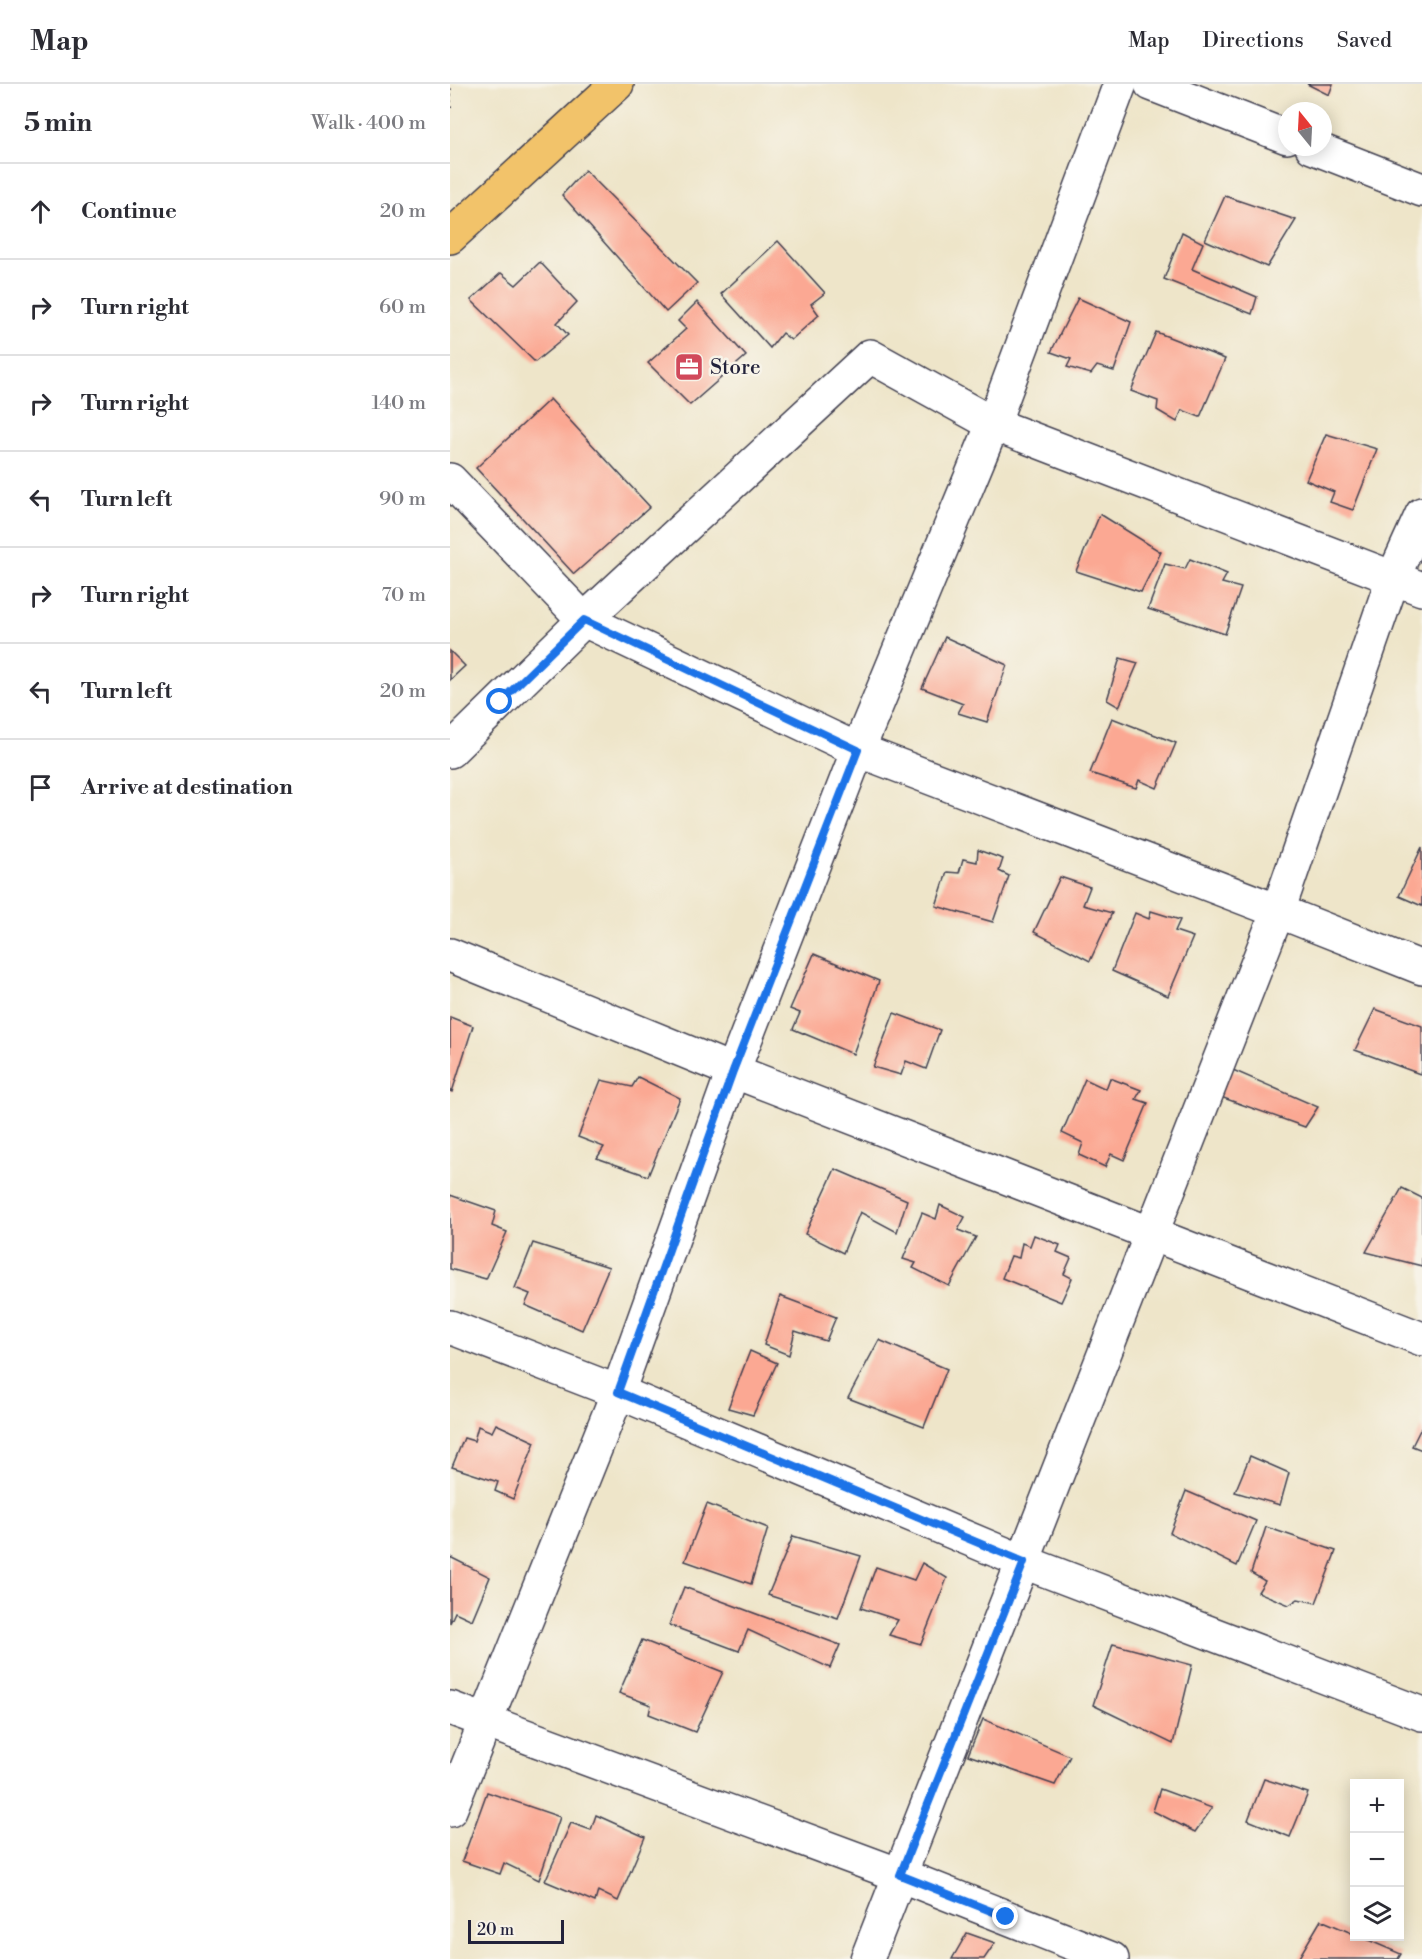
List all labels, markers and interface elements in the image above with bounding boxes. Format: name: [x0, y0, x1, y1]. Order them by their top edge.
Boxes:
text: Map: [30, 24, 89, 59]
text: Map: [1128, 28, 1170, 54]
text: Directions: [1203, 28, 1304, 54]
text: Saved: [1337, 28, 1392, 54]
north arrow: [1278, 102, 1332, 156]
text: 5 min: [24, 107, 92, 139]
text: Walk · 400 m: [311, 111, 426, 136]
icon: ahead: [24, 195, 57, 228]
text: Continue: [81, 198, 177, 225]
text: 20 m: [380, 199, 426, 224]
icon: right: [24, 291, 57, 324]
text: Turn right: [81, 294, 189, 321]
text: 60 m: [379, 295, 426, 320]
office icon: Store: [673, 351, 705, 383]
place label: Store: [710, 355, 761, 381]
icon: right: [24, 387, 57, 420]
text: Turn right: [81, 390, 189, 417]
text: 140 m: [371, 391, 426, 416]
icon: left: [24, 483, 57, 516]
text: Turn left: [81, 486, 172, 513]
text: 90 m: [379, 487, 426, 512]
icon: right: [24, 579, 57, 612]
text: Turn right: [81, 582, 189, 609]
text: 70 m: [382, 583, 426, 608]
icon: left: [24, 675, 57, 708]
text: Turn left: [81, 678, 172, 705]
text: 20 m: [380, 679, 426, 704]
route start: [486, 688, 512, 714]
icon: arrive: [24, 771, 57, 804]
text: Arrive at destination: [81, 774, 293, 801]
map controls: [1350, 1779, 1404, 1941]
button: +: [1350, 1779, 1404, 1833]
button: −: [1350, 1833, 1404, 1887]
button: layers: [1350, 1887, 1404, 1941]
route end: [992, 1903, 1018, 1929]
scale bar: [468, 1917, 564, 1944]
text: 20 m: [477, 1920, 514, 1940]

